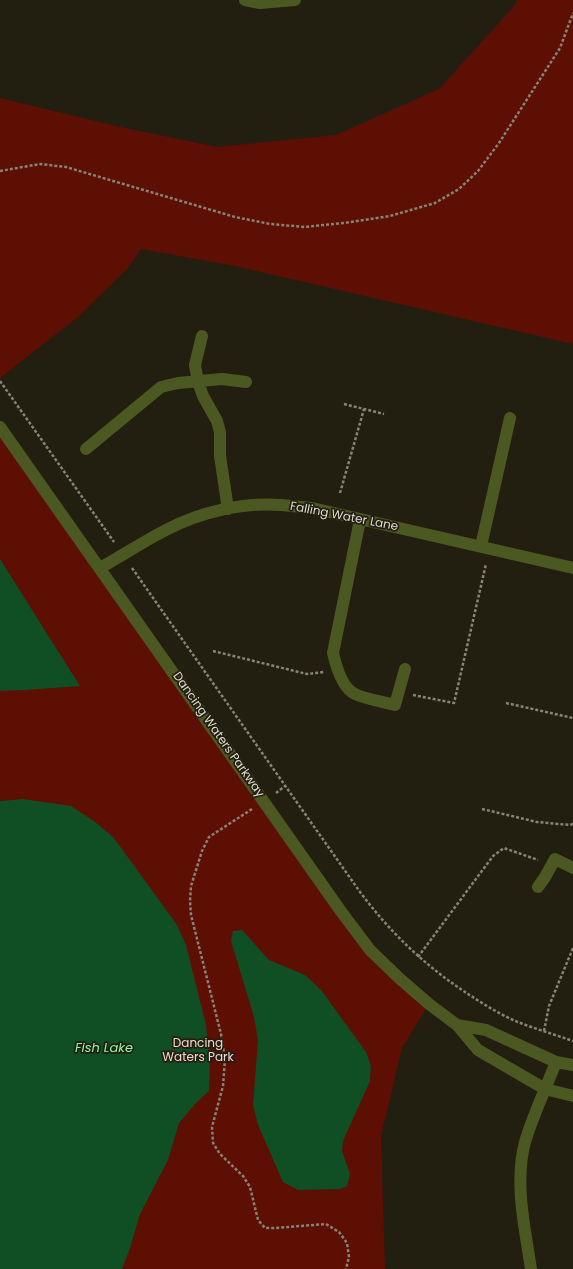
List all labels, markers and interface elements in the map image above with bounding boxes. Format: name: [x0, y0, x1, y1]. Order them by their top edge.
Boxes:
street label: Falling Water Lane: [289, 499, 399, 535]
street label: Dancing Waters Parkway: [169, 670, 267, 800]
park label: Dancing Waters Park: [162, 1037, 234, 1065]
water label: Fish Lake: [75, 1041, 133, 1057]

